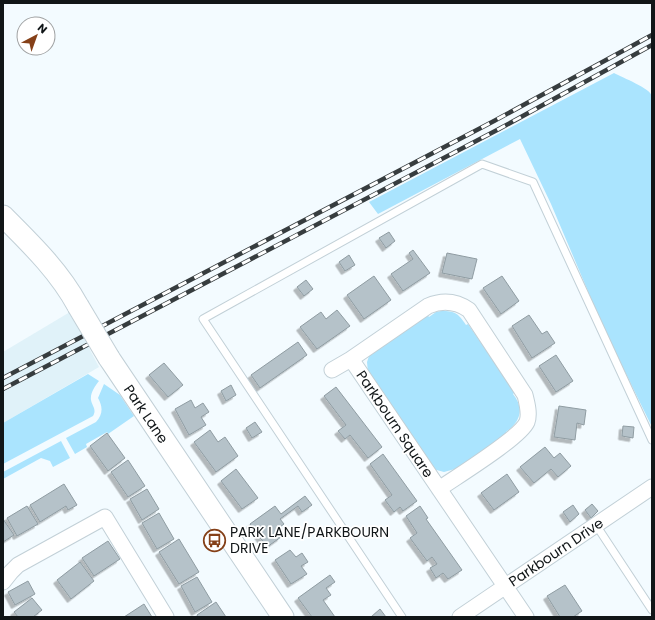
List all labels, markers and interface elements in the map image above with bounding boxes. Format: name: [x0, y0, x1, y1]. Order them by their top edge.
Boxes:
north arrow: [16, 16, 56, 56]
text: N: [34, 20, 51, 37]
street label: Parkbourn Square: [352, 366, 439, 482]
street label: Park Lane: [119, 381, 173, 448]
street label: Parkbourn Drive: [505, 513, 608, 591]
place label: PARK LANE/PARKBOURN DRIVE: [230, 522, 389, 558]
bus stop icon: PARK LANE/PARKBOURN DRIVE: [202, 527, 228, 553]

